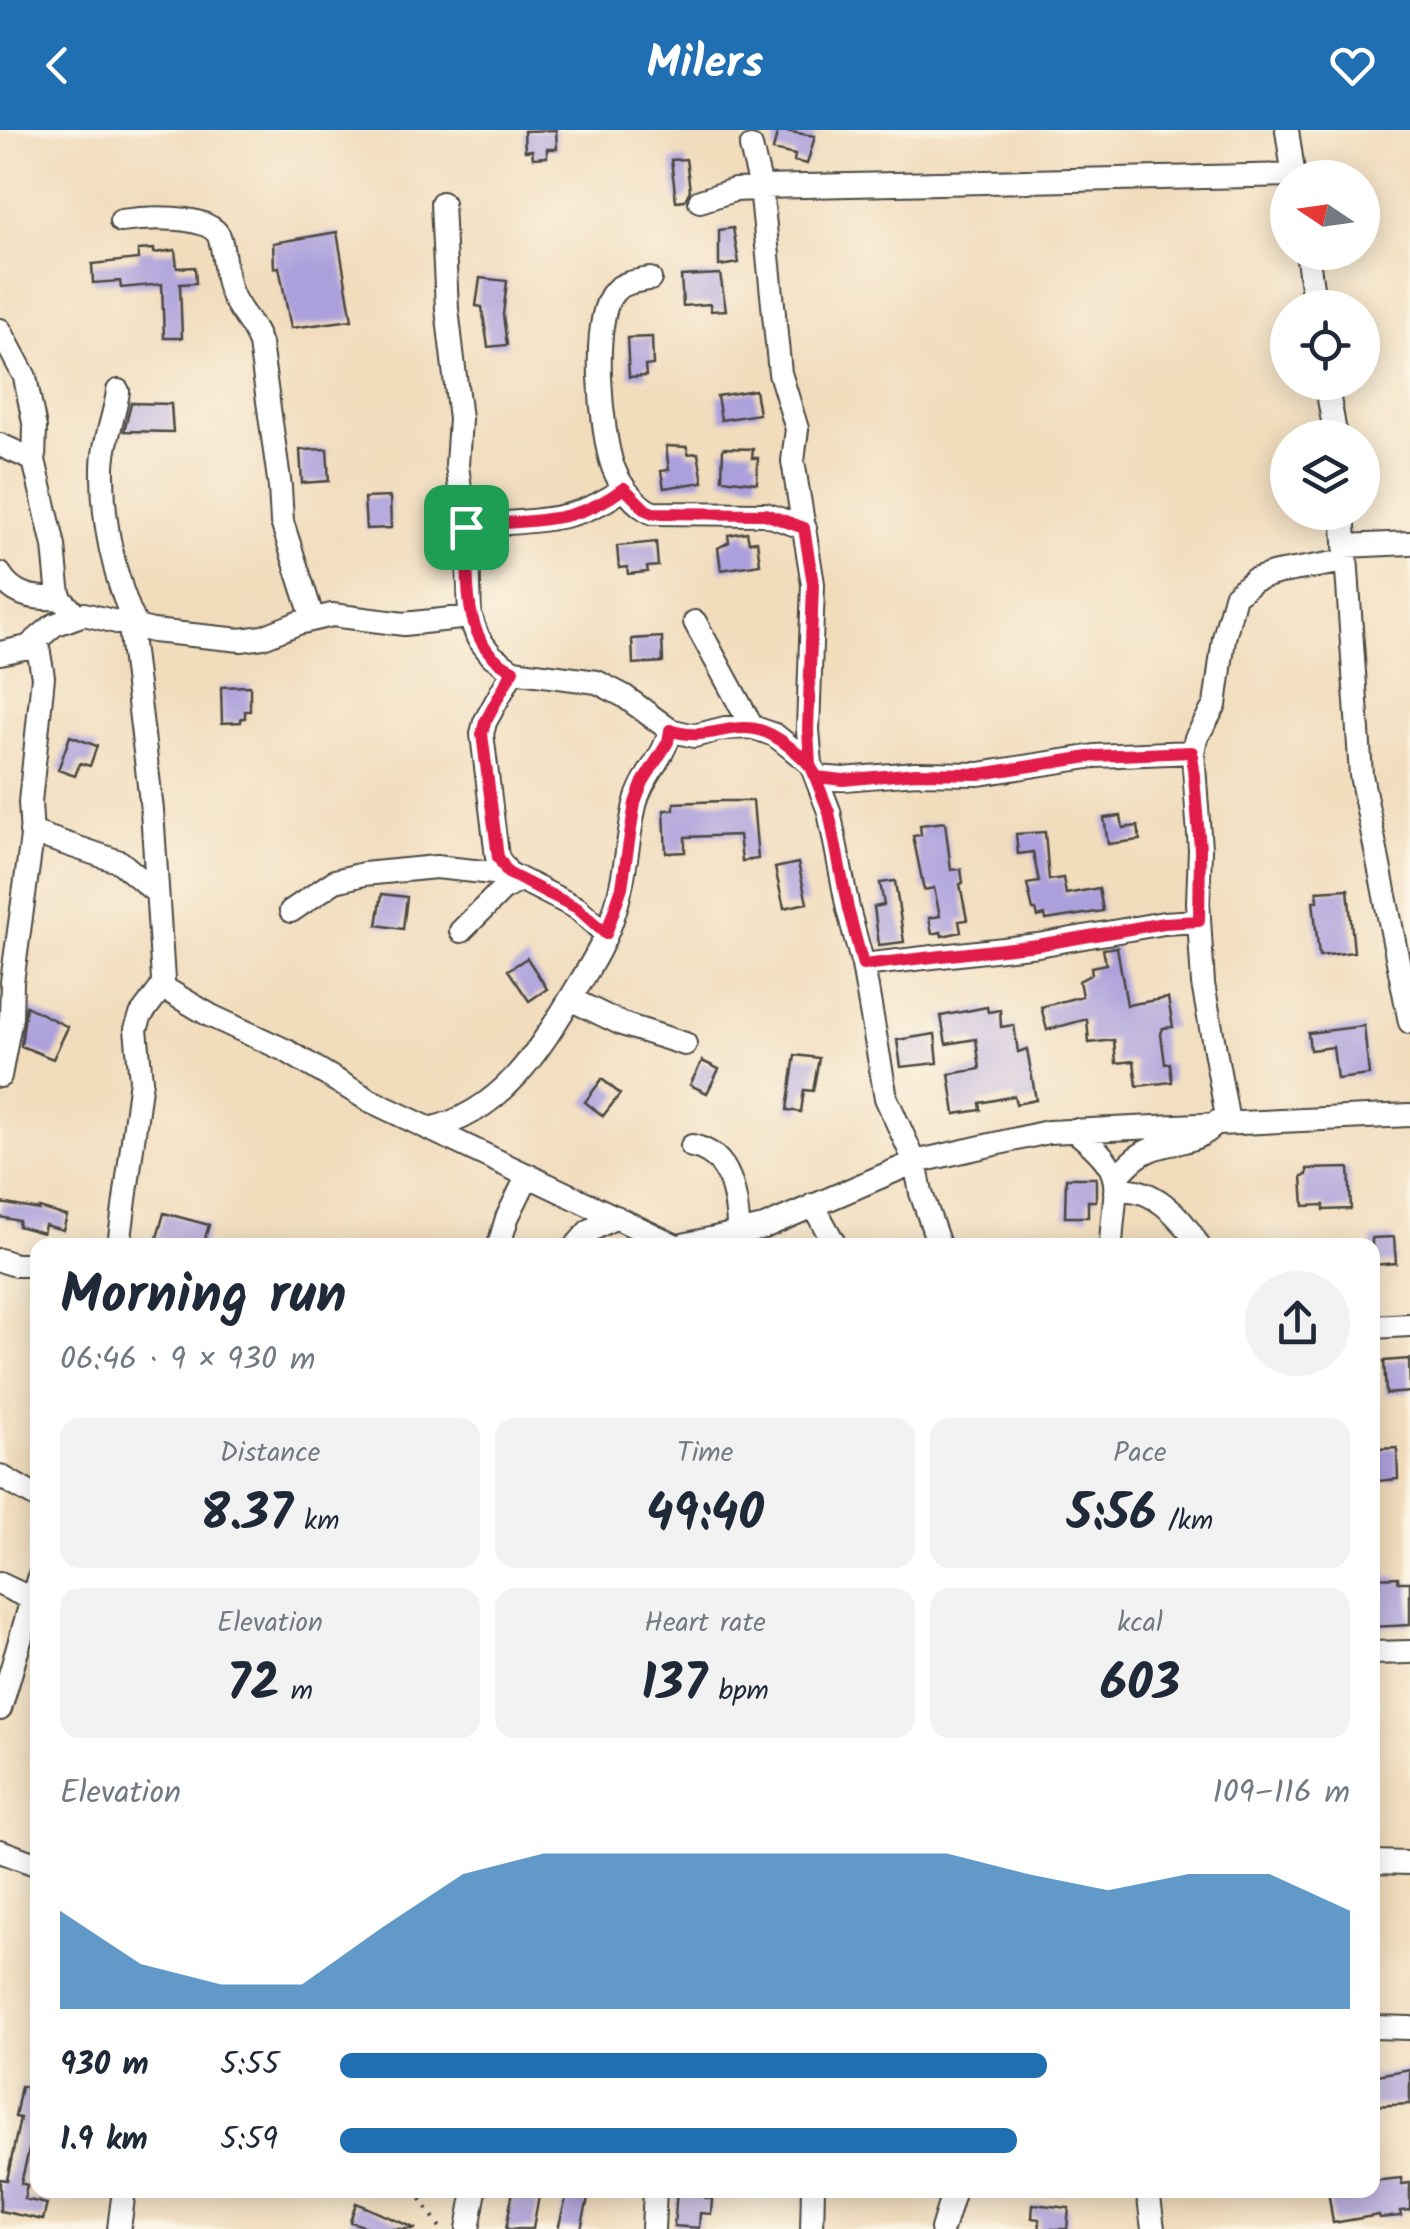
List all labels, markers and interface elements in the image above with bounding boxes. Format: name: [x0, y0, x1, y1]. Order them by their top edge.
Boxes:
text: Milers: [647, 29, 763, 101]
icon: back: [30, 38, 85, 93]
icon: heart: [1325, 38, 1380, 93]
north arrow: [1270, 160, 1380, 270]
map controls: [1270, 160, 1380, 530]
button: locate: [1270, 290, 1380, 400]
button: layers: [1270, 420, 1380, 530]
pin: [424, 485, 509, 570]
icon: arrive: [439, 500, 494, 555]
text: Morning run: [60, 1254, 347, 1341]
button: share: [1245, 1271, 1350, 1376]
text: 06:46 · 9 × 930 m: [60, 1335, 315, 1386]
text: Distance: [220, 1431, 320, 1476]
text: Time: [677, 1431, 733, 1476]
text: Pace: [1113, 1431, 1167, 1476]
text: 8.37: [201, 1476, 293, 1556]
text: 49:40: [646, 1476, 764, 1556]
text: 5:56: [1067, 1476, 1157, 1556]
text: km: [293, 1499, 339, 1544]
text: /km: [1157, 1499, 1213, 1544]
text: Elevation: [217, 1601, 323, 1646]
text: Heart rate: [644, 1601, 766, 1646]
text: kcal: [1117, 1601, 1163, 1646]
text: 72: [227, 1646, 280, 1726]
text: 137: [641, 1646, 707, 1726]
text: 603: [1100, 1646, 1180, 1726]
text: m: [280, 1669, 313, 1714]
text: bpm: [707, 1669, 769, 1714]
text: Elevation: [60, 1768, 181, 1819]
text: 109–116 m: [1213, 1768, 1350, 1819]
text: 930 m: [60, 2040, 149, 2091]
text: 5:55: [220, 2040, 279, 2091]
text: 1.9 km: [60, 2115, 148, 2166]
text: 5:59: [220, 2115, 278, 2166]

